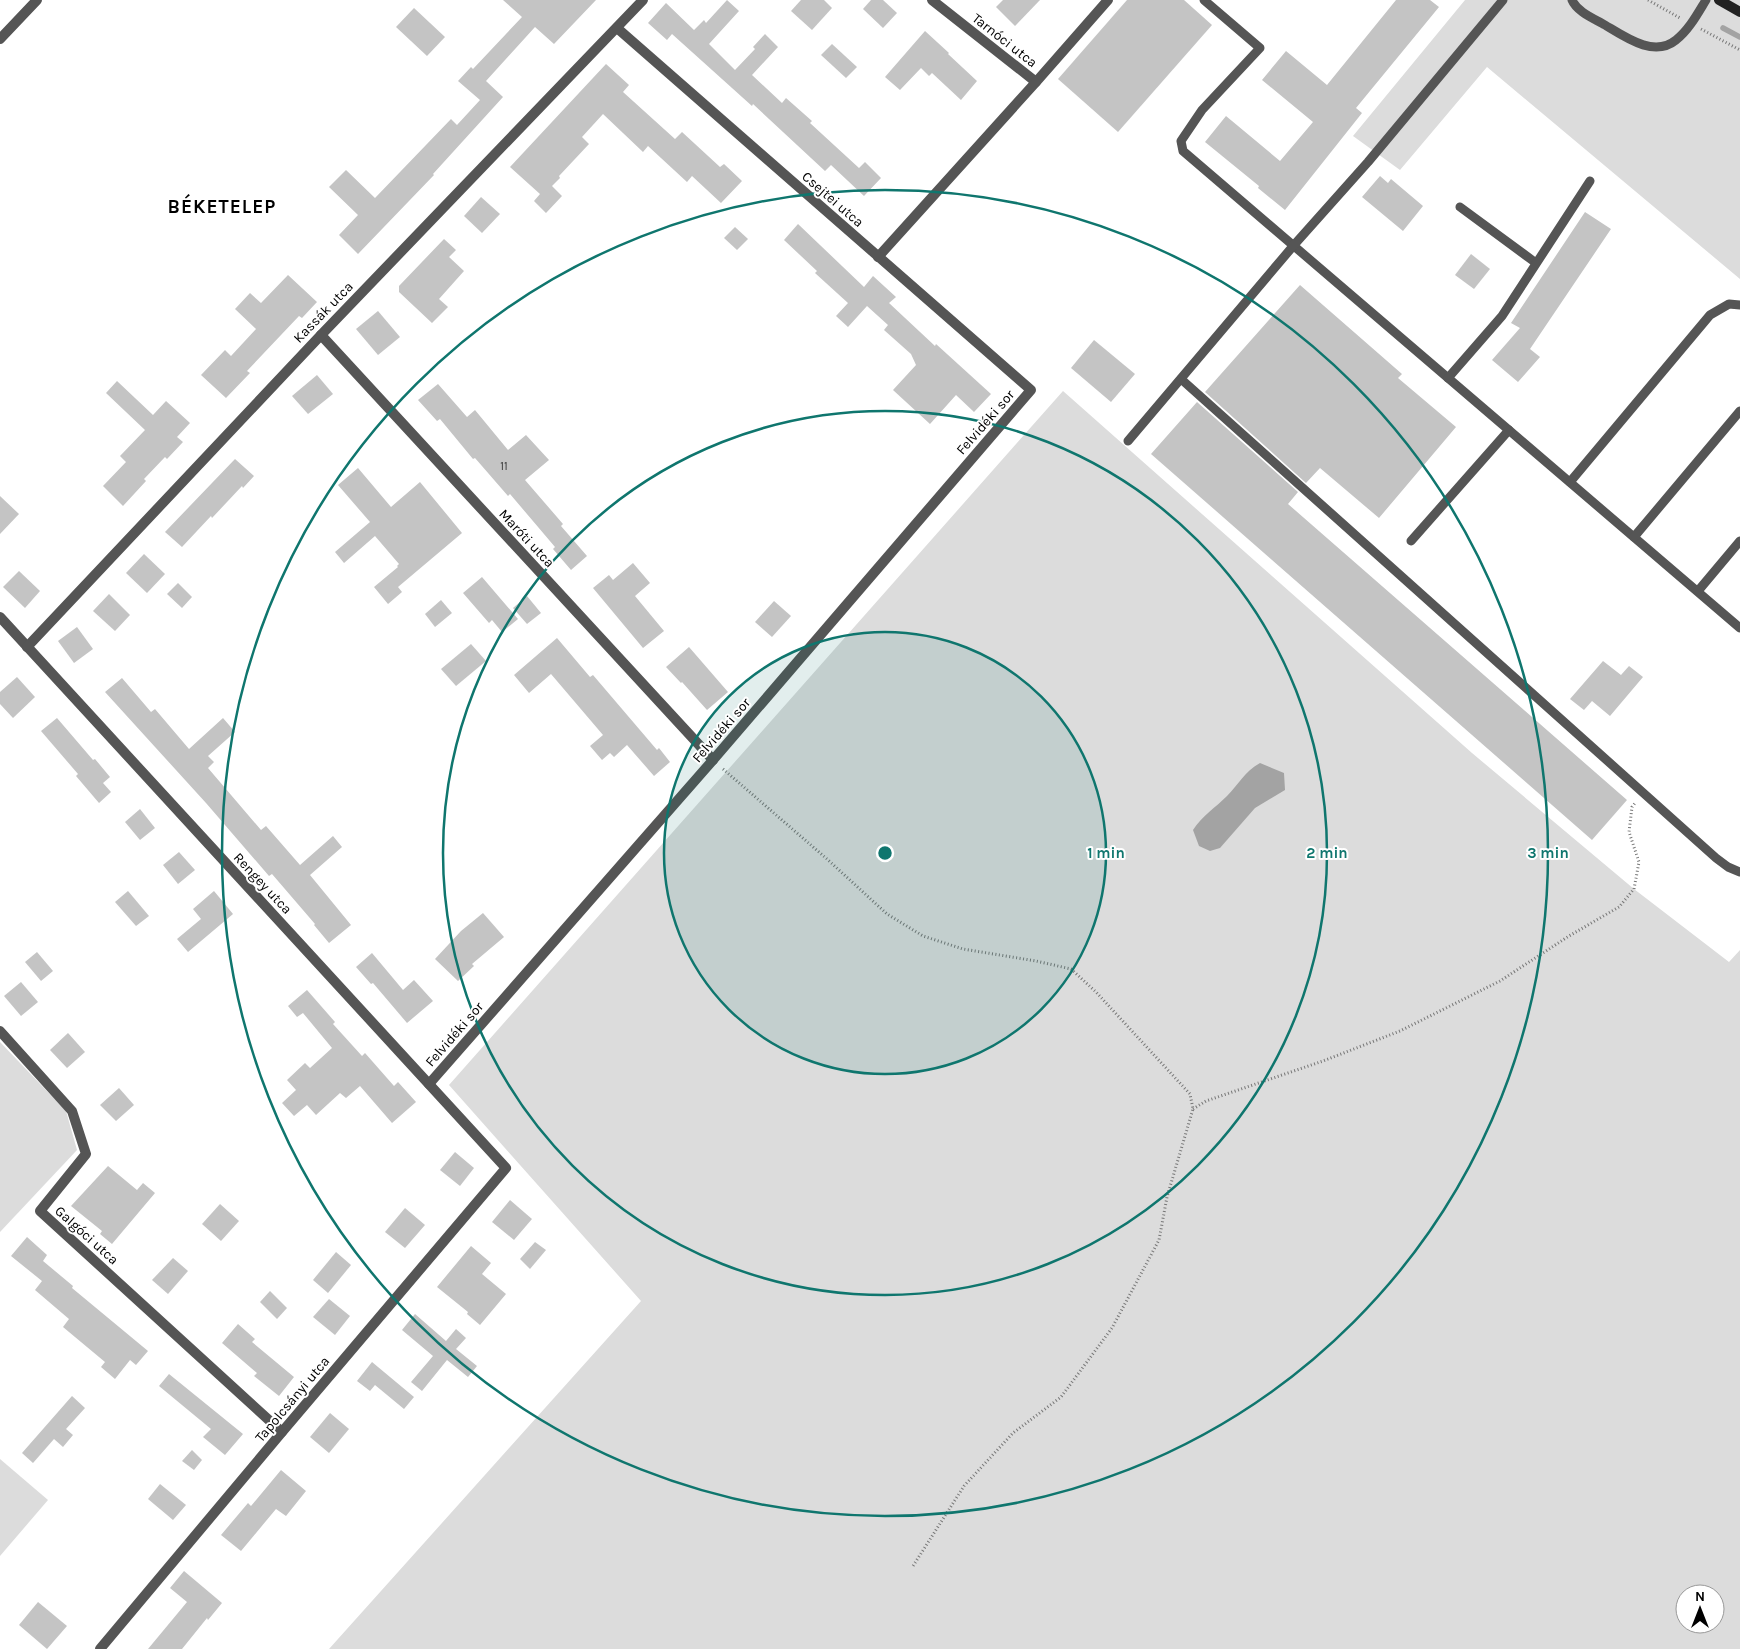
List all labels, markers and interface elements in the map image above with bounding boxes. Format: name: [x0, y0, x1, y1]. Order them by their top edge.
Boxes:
street label: Tarnóci utca: [969, 10, 1041, 71]
street label: Csejtei utca: [798, 168, 867, 231]
district label: BÉKETELEP: [168, 193, 276, 218]
street label: Kassák utca: [290, 278, 357, 346]
street label: Felvidéki sor: [953, 386, 1019, 458]
house number: 11: [500, 460, 508, 473]
street label: Maróti utca: [495, 506, 558, 571]
street label: Felvidéki sor: [689, 694, 755, 766]
centre of rings: [876, 844, 894, 862]
text: 1 min: [1087, 844, 1125, 862]
text: 2 min: [1306, 844, 1348, 862]
text: 3 min: [1527, 844, 1569, 862]
street label: Rengey utca: [230, 849, 295, 918]
street label: Felvidéki sor: [422, 998, 488, 1070]
street label: Galgóci utca: [51, 1202, 122, 1268]
street label: Tapolcsányi utca: [252, 1353, 333, 1446]
north arrow: [1675, 1584, 1725, 1634]
text: N: [1695, 1588, 1705, 1605]

